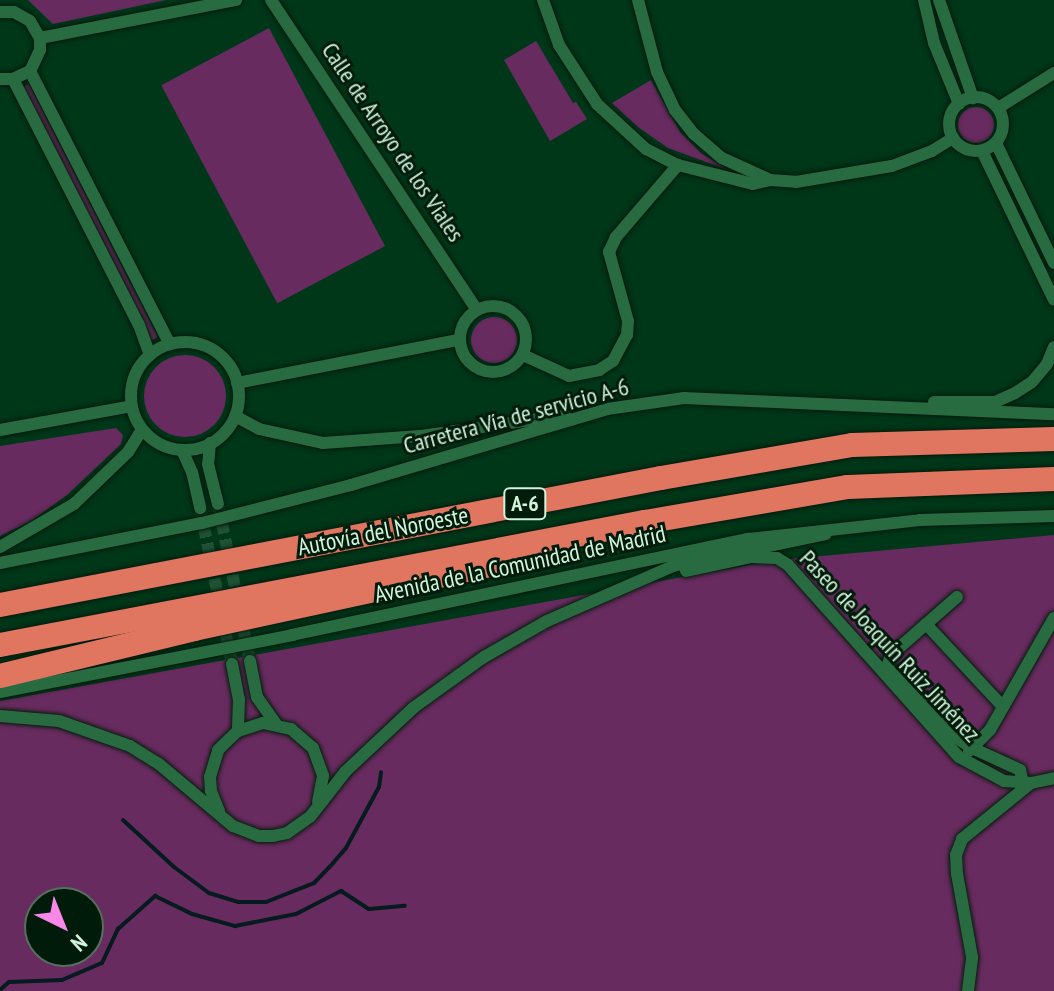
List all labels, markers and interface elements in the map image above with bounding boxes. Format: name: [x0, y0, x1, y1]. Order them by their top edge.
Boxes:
street label: Calle de Arroyo de los Viales: [315, 37, 471, 247]
street label: Carretera Vía de servicio A-6: [400, 372, 632, 460]
road number: A-6: [503, 486, 547, 522]
street label: Autovía del Noroeste: [295, 500, 471, 562]
street label: Avenida de la Comunidad de Madrid: [372, 519, 668, 609]
street label: Paseo de Joaquín Ruiz Jiménez: [793, 544, 987, 748]
north arrow: [24, 887, 104, 967]
text: N: [65, 929, 93, 957]

